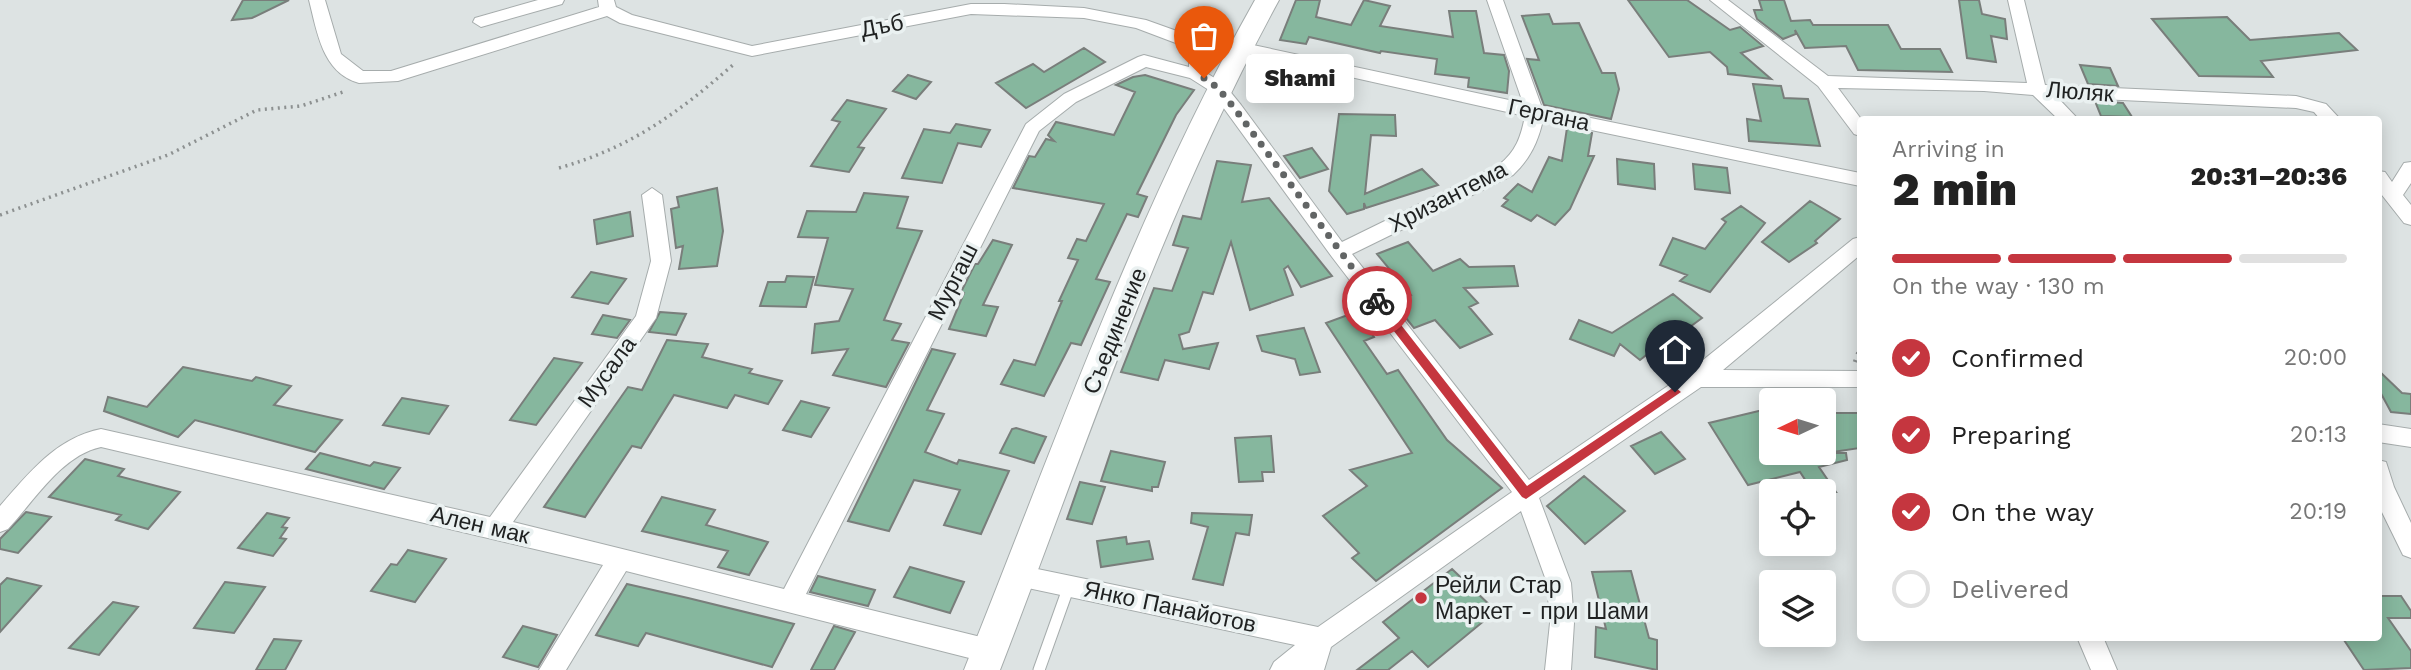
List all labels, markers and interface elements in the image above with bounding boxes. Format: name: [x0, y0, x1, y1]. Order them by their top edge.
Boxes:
pin: [1174, 6, 1234, 78]
street label: Дъб: [858, 9, 906, 43]
icon: bag: [1185, 17, 1223, 55]
callout: Shami: [1246, 54, 1354, 102]
text: Shami: [1264, 65, 1336, 92]
street label: Люляк: [2045, 76, 2116, 108]
street label: Гергана: [1506, 93, 1592, 137]
text: Arriving in: [1892, 136, 2005, 163]
street label: Хризантема: [1385, 156, 1512, 238]
text: 20:31–20:36: [2190, 161, 2347, 191]
text: 2 min: [1892, 162, 2017, 216]
street label: Мургаш: [922, 239, 984, 325]
street label: Съединение: [1078, 264, 1152, 398]
courier: [1342, 266, 1412, 336]
text: On the way · 130 m: [1892, 273, 2105, 300]
icon: bike: [1358, 282, 1396, 320]
pin: [1645, 320, 1705, 392]
street label: Мусала: [572, 331, 642, 413]
icon: home: [1656, 331, 1694, 369]
icon: check: [1892, 339, 1930, 377]
text: Confirmed: [1951, 343, 2084, 373]
text: 20:00: [2284, 344, 2347, 371]
north arrow: [1759, 388, 1836, 466]
map controls: [1759, 388, 1836, 647]
icon: check: [1892, 416, 1930, 454]
text: Preparing: [1951, 420, 2071, 450]
text: 20:13: [2290, 421, 2347, 448]
button: locate: [1759, 479, 1836, 556]
icon: check: [1892, 493, 1930, 531]
text: On the way: [1951, 497, 2094, 527]
text: 20:19: [2289, 498, 2347, 525]
street label: Ален мак: [428, 501, 533, 550]
button: layers: [1759, 570, 1836, 647]
place label: Рейли Стар Маркет - при Шами: [1435, 572, 1649, 625]
text: Delivered: [1951, 574, 2070, 604]
street label: Янко Панайотов: [1081, 576, 1259, 638]
marker: Рейли Стар Маркет - при Шами: [1413, 590, 1429, 606]

